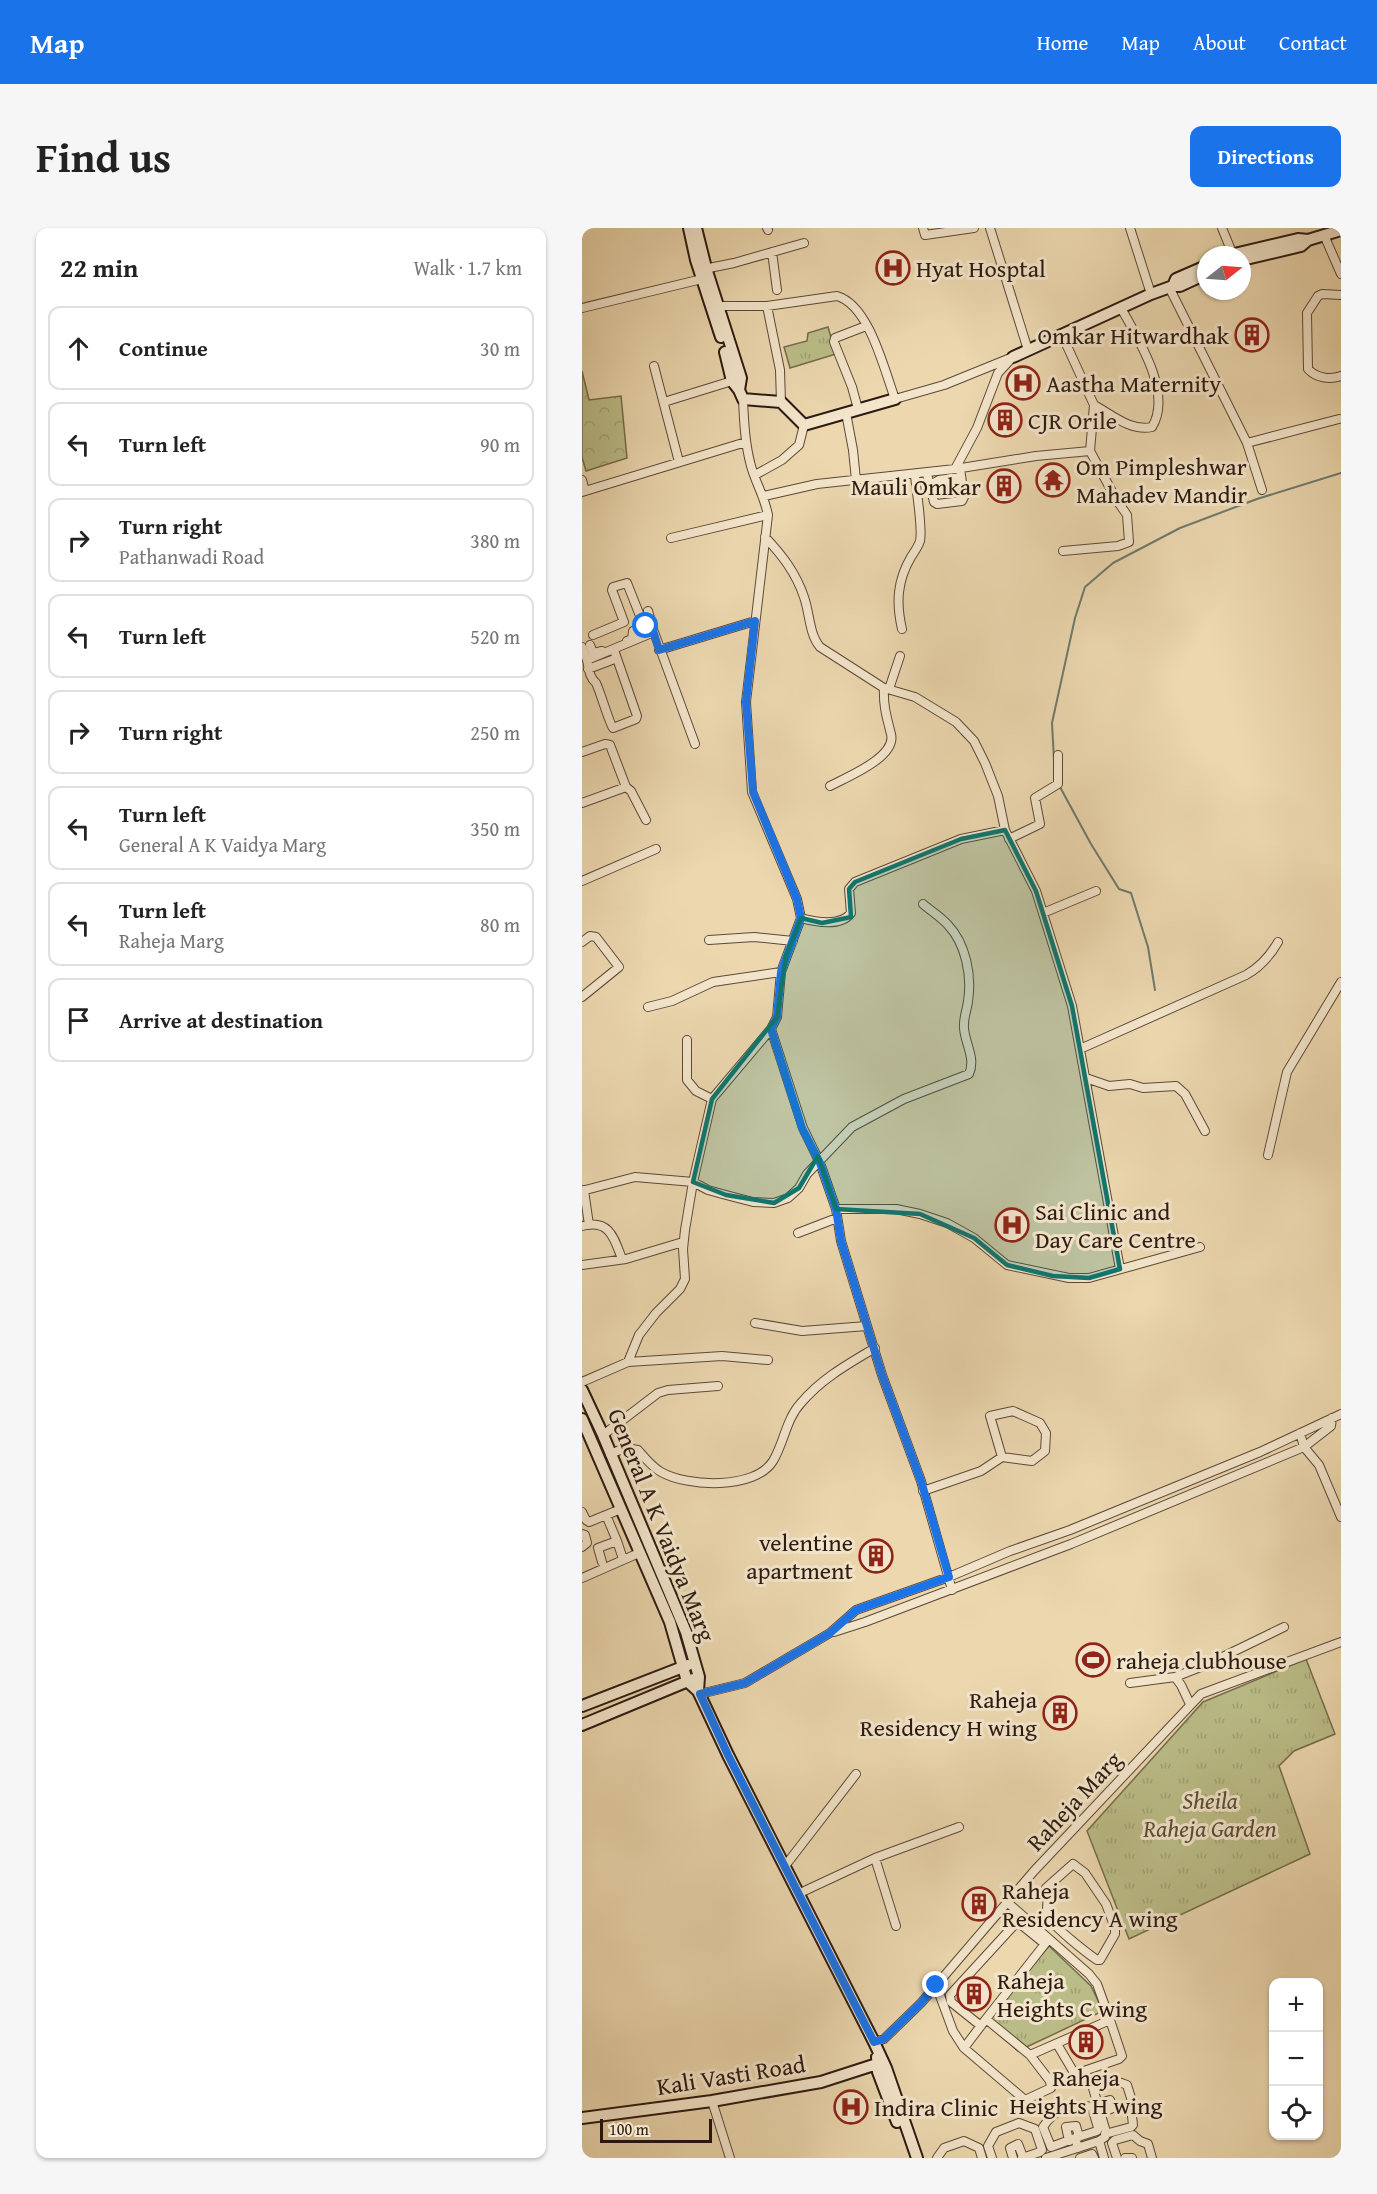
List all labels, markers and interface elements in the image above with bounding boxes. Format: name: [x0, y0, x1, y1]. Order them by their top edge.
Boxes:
text: Map: [30, 22, 84, 63]
text: Home: [1037, 27, 1088, 58]
text: Map: [1121, 27, 1160, 58]
text: About: [1193, 27, 1246, 58]
text: Contact: [1279, 27, 1347, 58]
text: Find us: [36, 126, 171, 187]
button: Directions: [1190, 126, 1341, 187]
north arrow: [1197, 246, 1251, 300]
text: 22 min: [60, 248, 138, 287]
hospital icon: Hyat Hosptal: [875, 250, 911, 286]
place label: Hyat Hosptal: [916, 251, 1046, 286]
text: Walk · 1.7 km: [413, 253, 522, 282]
building icon: Omkar Hitwardhak: [1234, 317, 1270, 353]
place label: Omkar Hitwardhak: [1037, 318, 1230, 353]
icon: ahead: [62, 332, 95, 365]
text: Continue: [119, 332, 208, 364]
text: 30 m: [480, 334, 520, 363]
hospital icon: Aastha Maternity: [1005, 365, 1041, 401]
place label: Aastha Maternity: [1046, 366, 1221, 401]
building icon: CJR Orile: [987, 402, 1023, 438]
place label: CJR Orile: [1028, 403, 1117, 438]
icon: left: [62, 428, 95, 461]
text: Turn left: [119, 428, 206, 460]
text: 90 m: [480, 430, 520, 459]
place label: Om Pimpleshwar Mahadev Mandir: [1076, 449, 1247, 512]
temple icon: Om Pimpleshwar Mahadev Mandir: [1035, 462, 1071, 498]
building icon: Mauli Omkar: [986, 468, 1022, 504]
place label: Mauli Omkar: [851, 469, 981, 504]
text: Turn right: [119, 510, 222, 542]
icon: right: [62, 524, 95, 557]
text: 380 m: [470, 526, 520, 555]
text: Pathanwadi Road: [119, 542, 264, 571]
route start: [632, 612, 658, 638]
icon: left: [62, 620, 95, 653]
text: Turn left: [119, 620, 206, 652]
text: 520 m: [470, 622, 520, 651]
icon: right: [62, 716, 95, 749]
text: Turn right: [119, 716, 222, 748]
text: 250 m: [470, 718, 520, 747]
text: Turn left: [119, 798, 206, 830]
icon: left: [62, 812, 95, 845]
text: 350 m: [470, 814, 520, 843]
text: General A K Vaidya Marg: [119, 830, 326, 859]
text: Turn left: [119, 894, 206, 926]
icon: left: [62, 908, 95, 941]
text: 80 m: [480, 910, 520, 939]
text: Raheja Marg: [119, 926, 224, 955]
icon: arrive: [62, 1004, 95, 1037]
text: Arrive at destination: [119, 1004, 323, 1036]
place label: Sai Clinic and Day Care Centre: [1035, 1194, 1196, 1257]
hospital icon: Sai Clinic and Day Care Centre: [994, 1207, 1030, 1243]
street label: General A K Vaidya Marg: [599, 1403, 725, 1647]
place label: velentine apartment: [746, 1525, 854, 1588]
building icon: velentine apartment: [858, 1538, 894, 1574]
sports icon: raheja clubhouse: [1075, 1642, 1111, 1678]
place label: raheja clubhouse: [1116, 1643, 1287, 1678]
place label: Raheja Residency H wing: [860, 1682, 1038, 1745]
building icon: Raheja Residency H wing: [1042, 1695, 1078, 1731]
street label: Raheja Marg: [1018, 1743, 1130, 1859]
park label: Sheila Raheja Garden: [1142, 1783, 1277, 1846]
place label: Raheja Residency A wing: [1002, 1873, 1178, 1936]
building icon: Raheja Residency A wing: [961, 1886, 997, 1922]
place label: Raheja Heights C wing: [997, 1963, 1147, 2026]
route end: [922, 1971, 948, 1997]
building icon: Raheja Heights C wing: [956, 1976, 992, 2012]
map controls: [1269, 1978, 1323, 2140]
button: +: [1269, 1978, 1323, 2032]
building icon: Raheja Heights H wing: [1068, 2024, 1104, 2060]
button: −: [1269, 2032, 1323, 2086]
street label: Kali Vasti Road: [654, 2046, 808, 2104]
place label: Raheja Heights H wing: [1009, 2060, 1163, 2123]
button: locate: [1269, 2086, 1323, 2140]
hospital icon: Indira Clinic: [833, 2089, 869, 2125]
place label: Indira Clinic: [874, 2090, 998, 2125]
scale bar: [600, 2116, 712, 2144]
text: 100 m: [609, 2117, 649, 2141]

